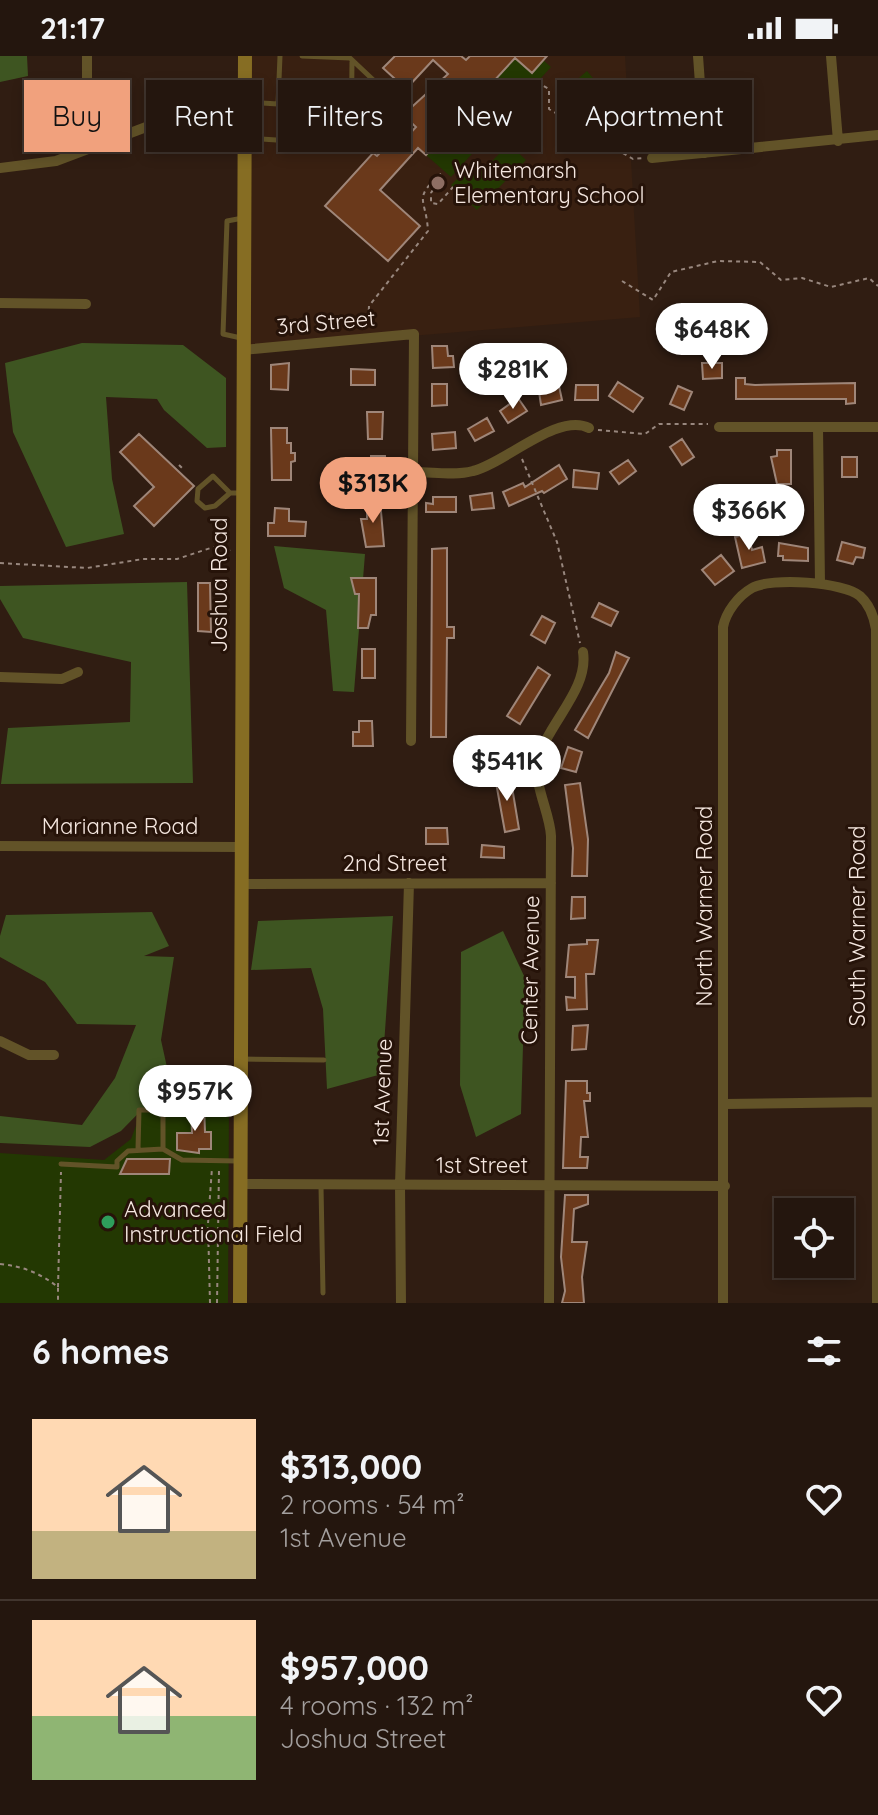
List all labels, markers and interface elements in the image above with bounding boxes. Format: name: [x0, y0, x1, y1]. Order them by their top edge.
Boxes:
text: 21:17: [40, 9, 105, 47]
chip: Buy: [24, 80, 130, 152]
chip: Rent: [146, 80, 262, 152]
chip: Filters: [278, 80, 411, 152]
chip: New: [427, 80, 541, 152]
chip: Apartment: [557, 80, 752, 152]
place label: Whitemarsh Elementary School: [454, 156, 645, 209]
marker: Whitemarsh Elementary School: [429, 174, 447, 192]
pin: $648K: [656, 303, 768, 371]
street label: 3rd Street: [275, 304, 377, 340]
text: $648K: [674, 312, 750, 345]
pin: $281K: [457, 343, 569, 411]
text: $281K: [477, 352, 549, 385]
pin: $313K: [317, 457, 429, 525]
text: $313K: [338, 466, 408, 499]
pin: $366K: [693, 484, 805, 552]
text: $366K: [711, 493, 787, 526]
street label: Joshua Road: [205, 517, 233, 653]
pin: $541K: [451, 735, 563, 803]
text: $541K: [471, 744, 543, 777]
street label: North Warner Road: [690, 806, 718, 1006]
street label: Marianne Road: [42, 812, 198, 840]
street label: South Warner Road: [843, 825, 871, 1027]
street label: 2nd Street: [343, 849, 447, 877]
street label: Center Avenue: [515, 895, 545, 1045]
street label: 1st Avenue: [366, 1038, 398, 1146]
pin: $957K: [139, 1065, 251, 1133]
text: $957K: [157, 1074, 233, 1107]
street label: 1st Street: [436, 1151, 528, 1179]
place label: Advanced Instructional Field: [124, 1195, 303, 1248]
map controls: [774, 1198, 854, 1278]
button: locate: [774, 1198, 854, 1278]
marker: Advanced Instructional Field: [99, 1213, 117, 1231]
icon: filters: [802, 1329, 846, 1373]
text: 6 homes: [32, 1330, 169, 1373]
text: $313,000: [280, 1445, 422, 1488]
icon: home: [96, 1451, 192, 1547]
icon: heart: [802, 1477, 846, 1521]
text: 2 rooms · 54 m²: [280, 1488, 464, 1521]
text: 1st Avenue: [280, 1521, 407, 1554]
text: $957,000: [280, 1646, 429, 1689]
icon: home: [96, 1652, 192, 1748]
icon: heart: [802, 1678, 846, 1722]
text: 4 rooms · 132 m²: [280, 1689, 474, 1722]
text: Joshua Street: [280, 1722, 446, 1755]

